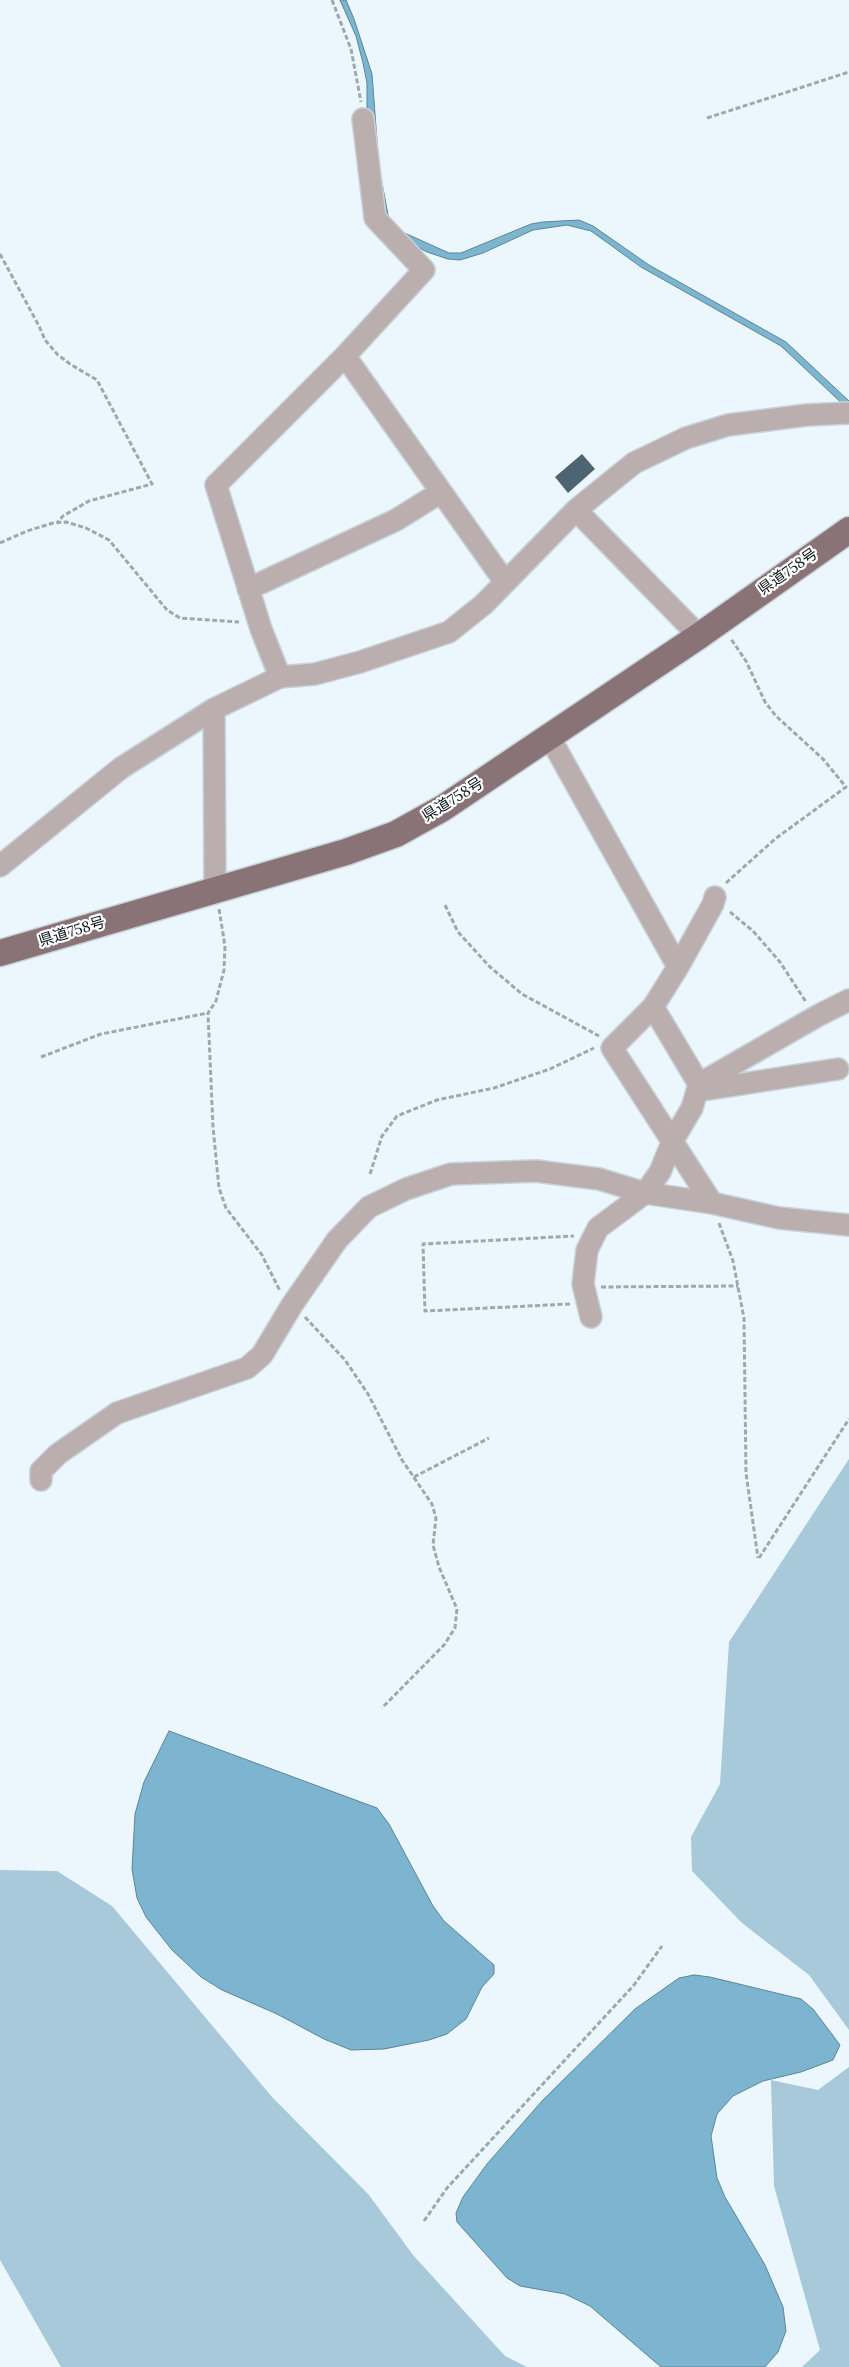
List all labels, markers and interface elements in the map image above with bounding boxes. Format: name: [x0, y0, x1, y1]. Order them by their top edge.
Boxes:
street label: 県道758号: [755, 545, 821, 599]
street label: 県道758号: [419, 774, 487, 826]
street label: 県道758号: [37, 913, 107, 951]

